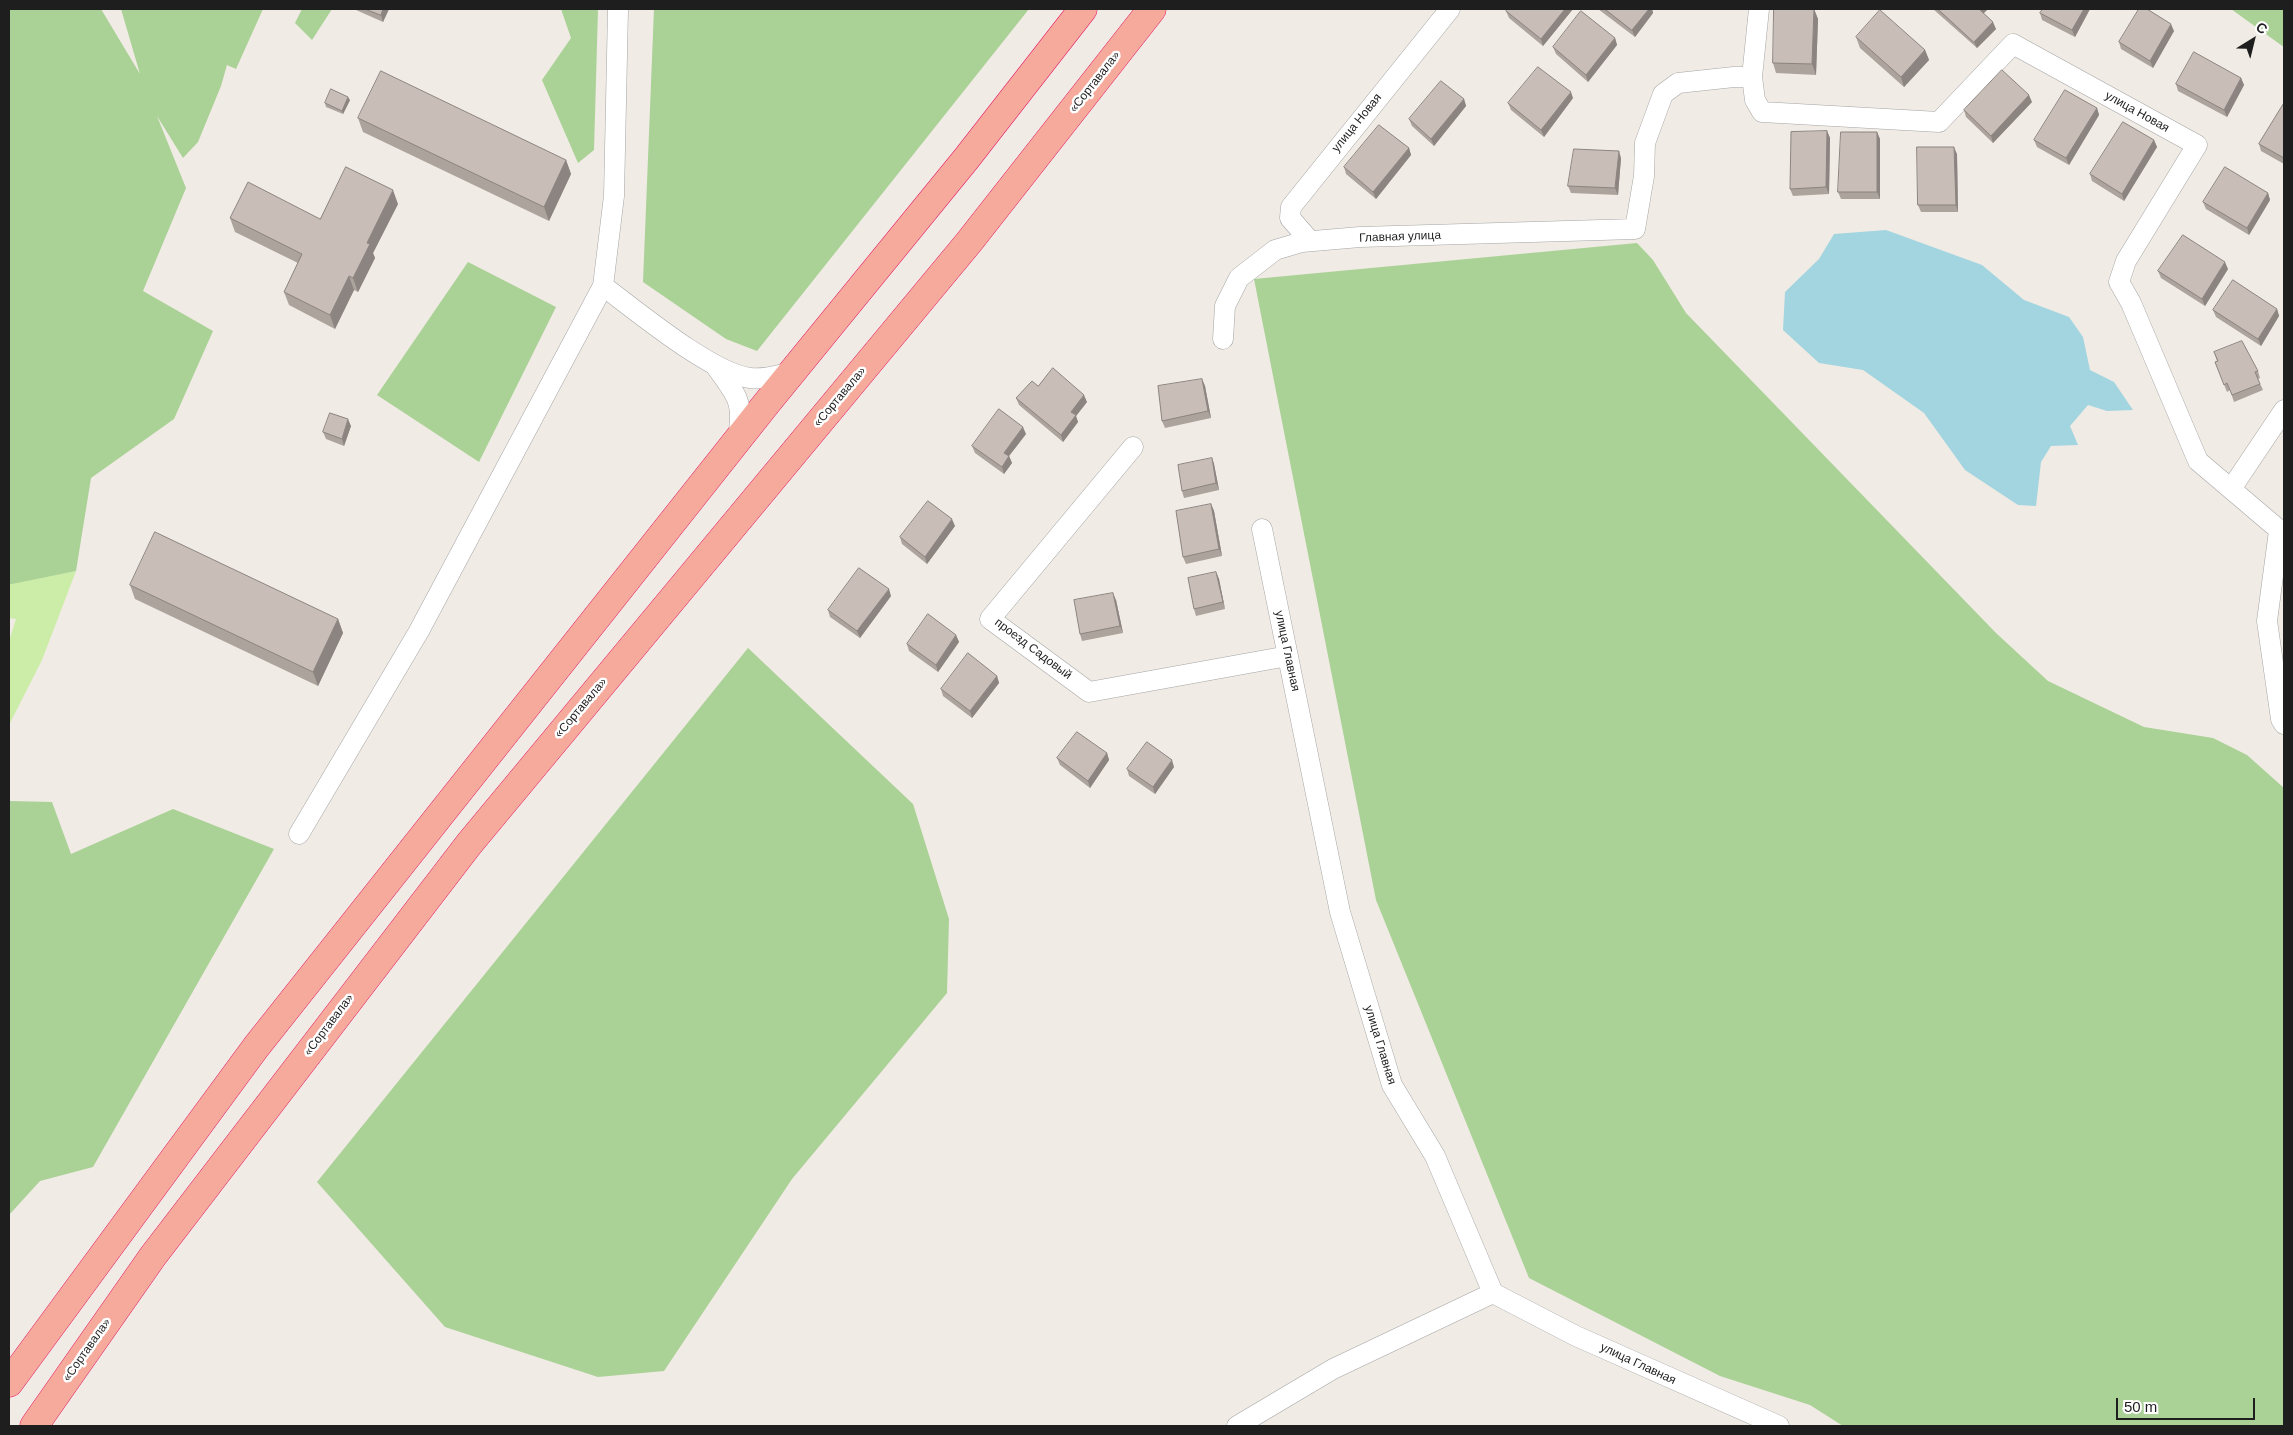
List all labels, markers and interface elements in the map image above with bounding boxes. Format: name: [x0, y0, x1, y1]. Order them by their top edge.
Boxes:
north arrow: [2228, 15, 2278, 65]
text: С: [2253, 18, 2271, 37]
street label: «Сортавала»: [1067, 49, 1123, 115]
street label: улица Новая: [2102, 88, 2172, 136]
street label: улица Новая: [1329, 91, 1385, 155]
street label: Главная улица: [1359, 228, 1441, 246]
street label: «Сортавала»: [811, 364, 869, 430]
street label: улица Главная: [1271, 609, 1303, 693]
street label: проезд Садовый: [992, 615, 1074, 683]
street label: «Сортавала»: [552, 675, 610, 741]
street label: «Сортавала»: [301, 991, 357, 1059]
street label: улица Главная: [1361, 1004, 1399, 1086]
street label: «Сортавала»: [60, 1316, 114, 1384]
street label: улица Главная: [1598, 1340, 1678, 1388]
scale bar: [2118, 1388, 2257, 1420]
text: 50 m: [2124, 1398, 2157, 1415]

